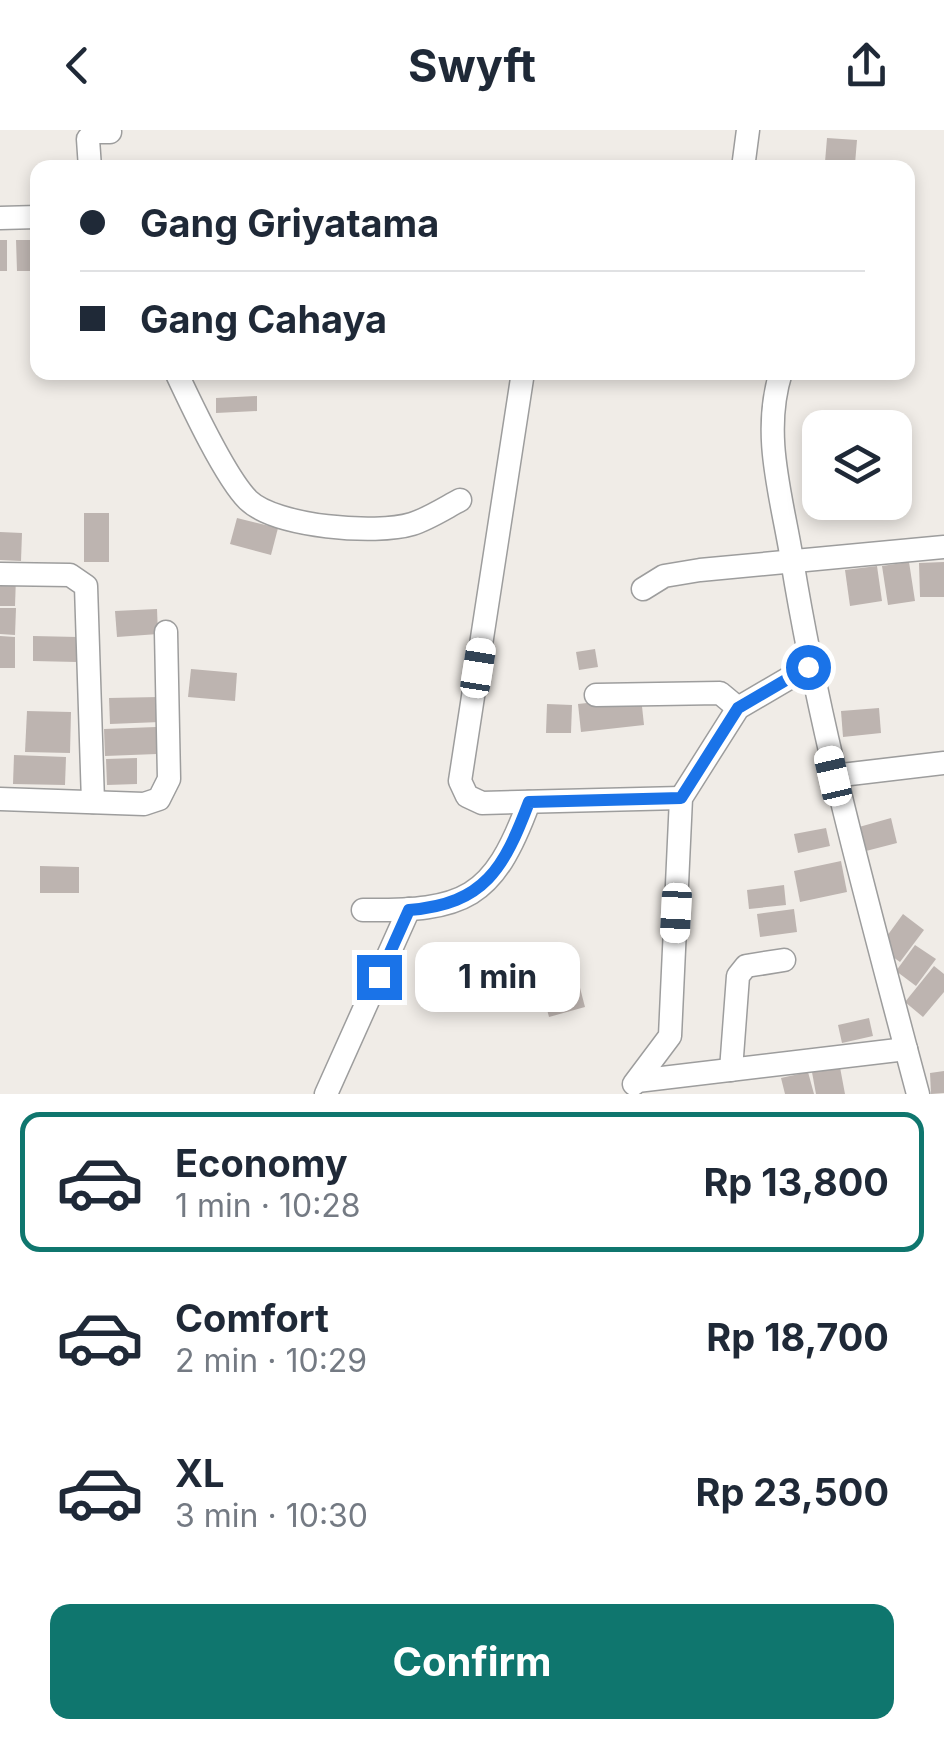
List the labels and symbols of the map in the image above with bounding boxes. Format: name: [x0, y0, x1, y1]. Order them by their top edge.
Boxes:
car: [458, 636, 498, 700]
route start: [786, 645, 831, 690]
car: [812, 743, 854, 809]
car: [659, 882, 693, 944]
callout: 1 min: [414, 942, 579, 1012]
route end: [357, 955, 402, 1000]

